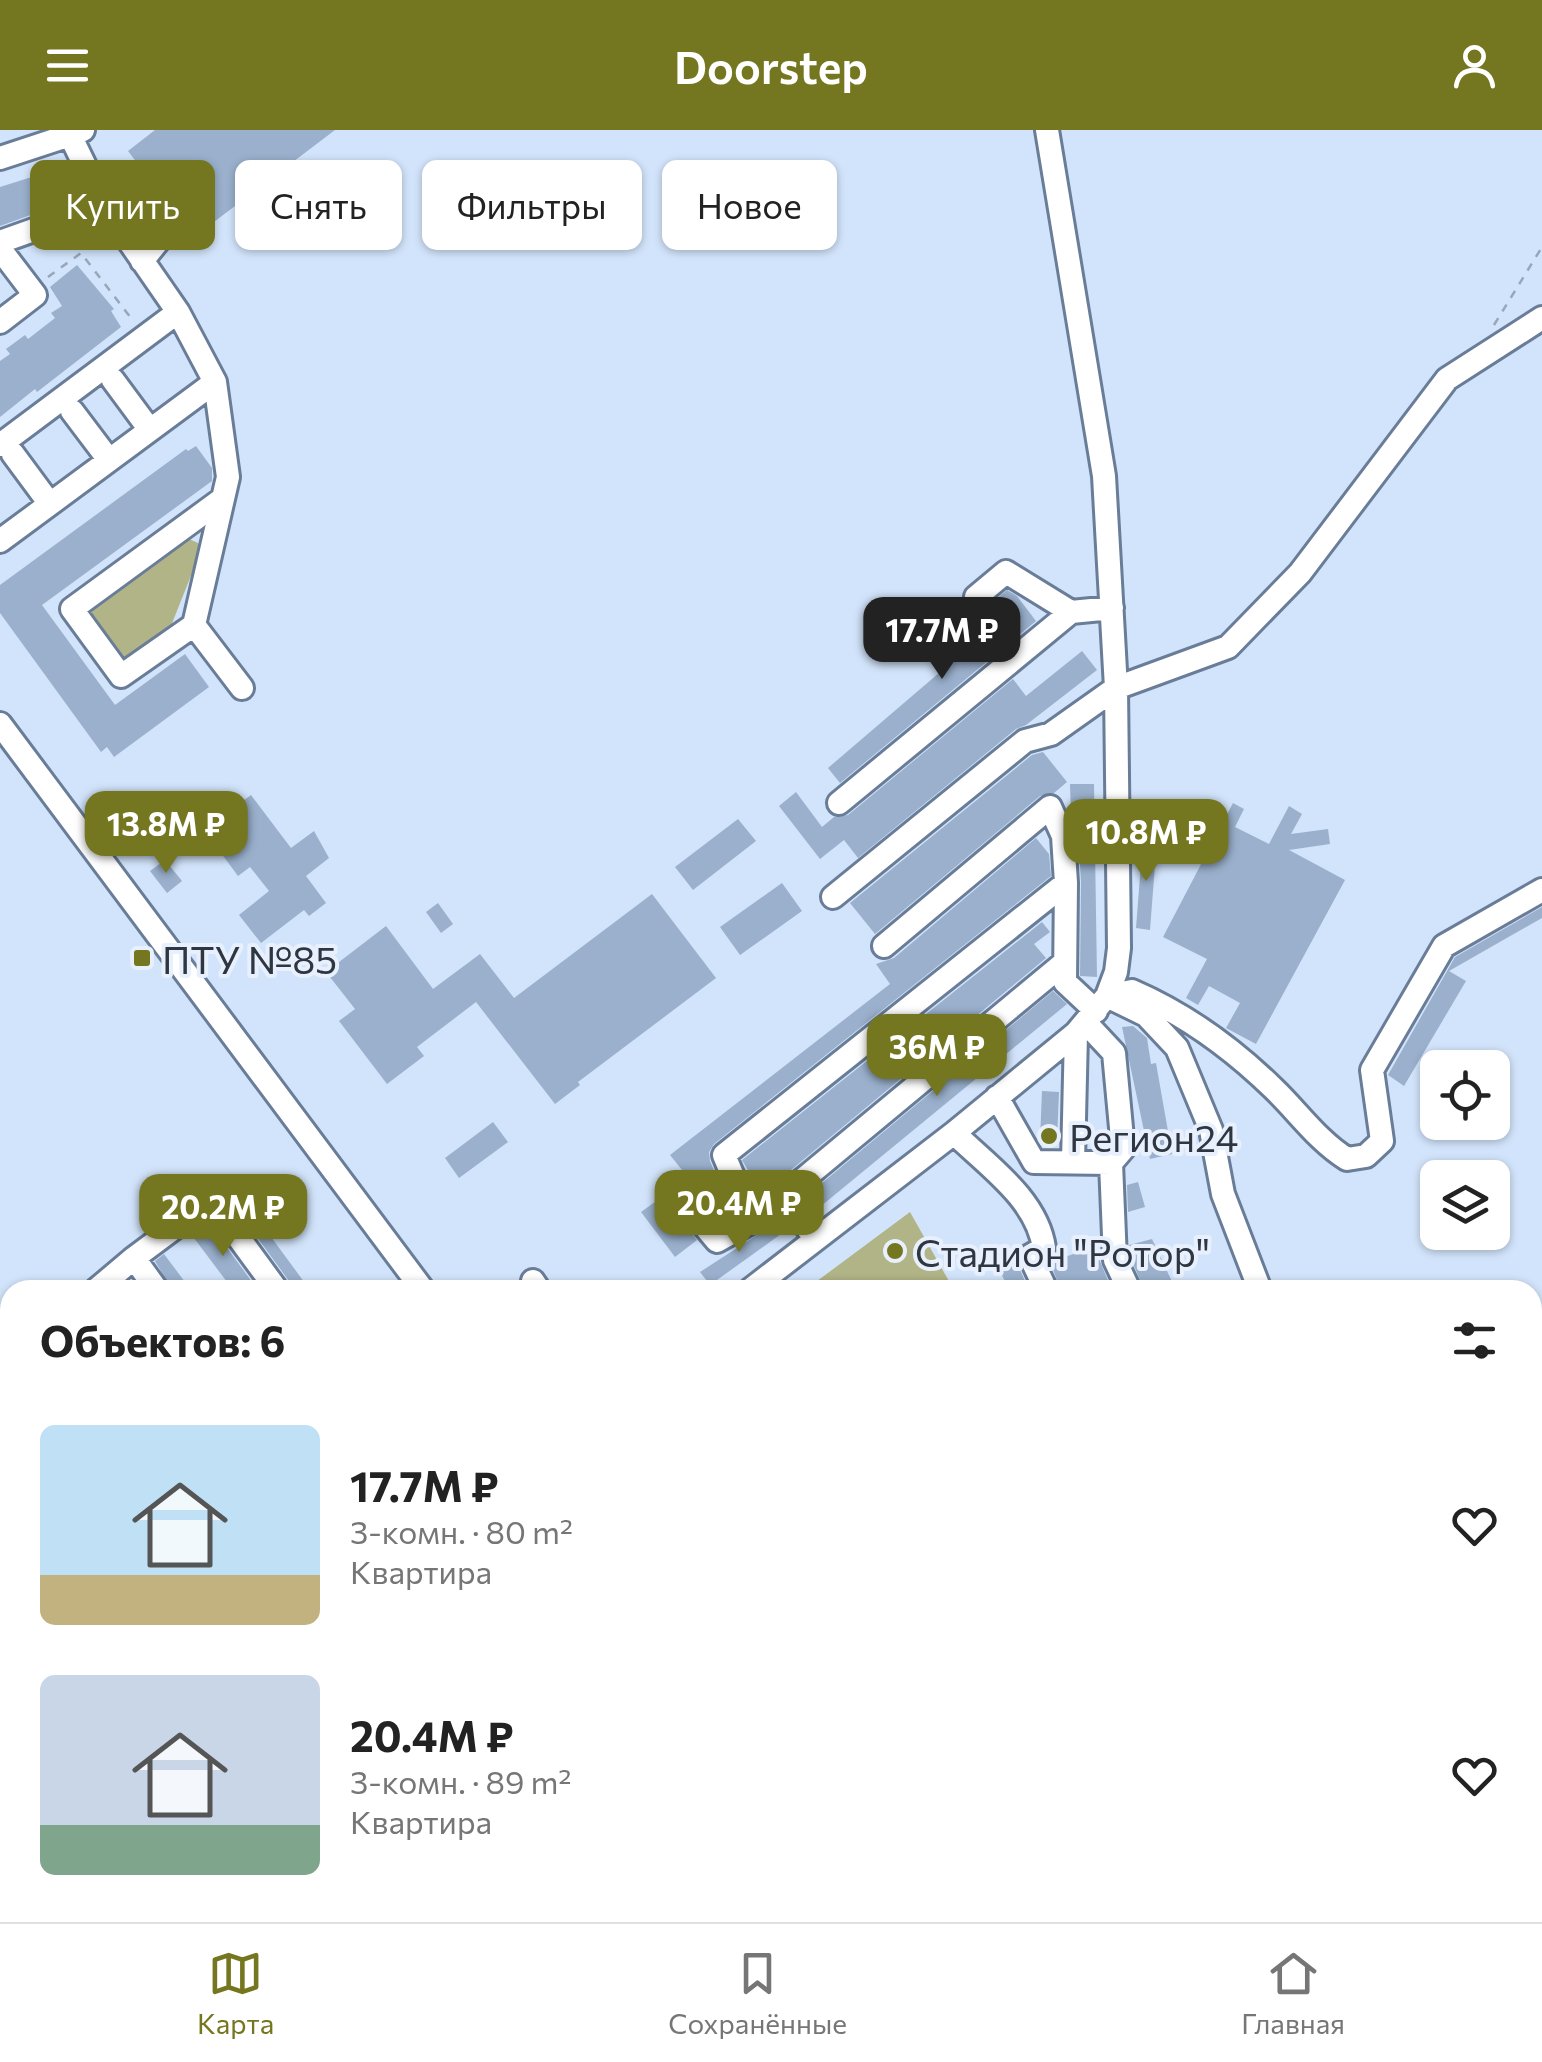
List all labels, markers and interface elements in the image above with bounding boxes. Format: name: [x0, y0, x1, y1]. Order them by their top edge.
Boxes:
icon: menu: [40, 38, 95, 93]
text: Doorstep: [674, 38, 868, 93]
icon: person: [1447, 38, 1502, 93]
chip: Купить: [30, 160, 215, 250]
chip: Снять: [235, 160, 402, 250]
chip: Фильтры: [422, 160, 642, 250]
chip: Новое: [662, 160, 837, 250]
pin: 17.7M ₽: [850, 597, 1034, 682]
text: 17.7M ₽: [885, 609, 999, 649]
pin: 13.8M ₽: [74, 791, 258, 876]
pin: 10.8M ₽: [1054, 799, 1238, 884]
text: 13.8M ₽: [107, 803, 225, 843]
text: 10.8M ₽: [1085, 811, 1207, 851]
place label: ПТУ №85: [162, 935, 337, 982]
marker: ПТУ №85: [131, 947, 153, 969]
pin: 36M ₽: [867, 1014, 1007, 1099]
text: 36M ₽: [889, 1026, 985, 1066]
map controls: [1420, 1050, 1510, 1250]
button: locate: [1420, 1050, 1510, 1140]
place label: Регион24: [1069, 1113, 1238, 1160]
marker: Регион24: [1038, 1125, 1060, 1147]
button: layers: [1420, 1160, 1510, 1250]
pin: 20.4M ₽: [647, 1170, 831, 1255]
pin: 20.2M ₽: [131, 1174, 315, 1259]
text: 20.4M ₽: [677, 1182, 801, 1222]
text: 20.2M ₽: [161, 1186, 285, 1226]
place label: Стадион "Ротор": [915, 1228, 1210, 1275]
marker: Стадион "Ротор": [884, 1240, 906, 1262]
icon: filters: [1447, 1313, 1502, 1368]
text: Объектов: 6: [40, 1314, 285, 1366]
text: 17.7M ₽: [350, 1459, 499, 1511]
icon: home: [120, 1465, 240, 1585]
icon: heart: [1447, 1498, 1502, 1553]
text: 3-комн. · 80 m²: [350, 1511, 573, 1551]
text: Квартира: [350, 1551, 492, 1591]
text: 20.4M ₽: [350, 1709, 514, 1761]
icon: home: [120, 1715, 240, 1835]
icon: heart: [1447, 1748, 1502, 1803]
text: 3-комн. · 89 m²: [350, 1761, 571, 1801]
text: Квартира: [350, 1801, 492, 1841]
tab: Карта: [197, 1946, 274, 2040]
tab: Сохранённые: [668, 1946, 847, 2040]
tab: Главная: [1241, 1946, 1345, 2040]

